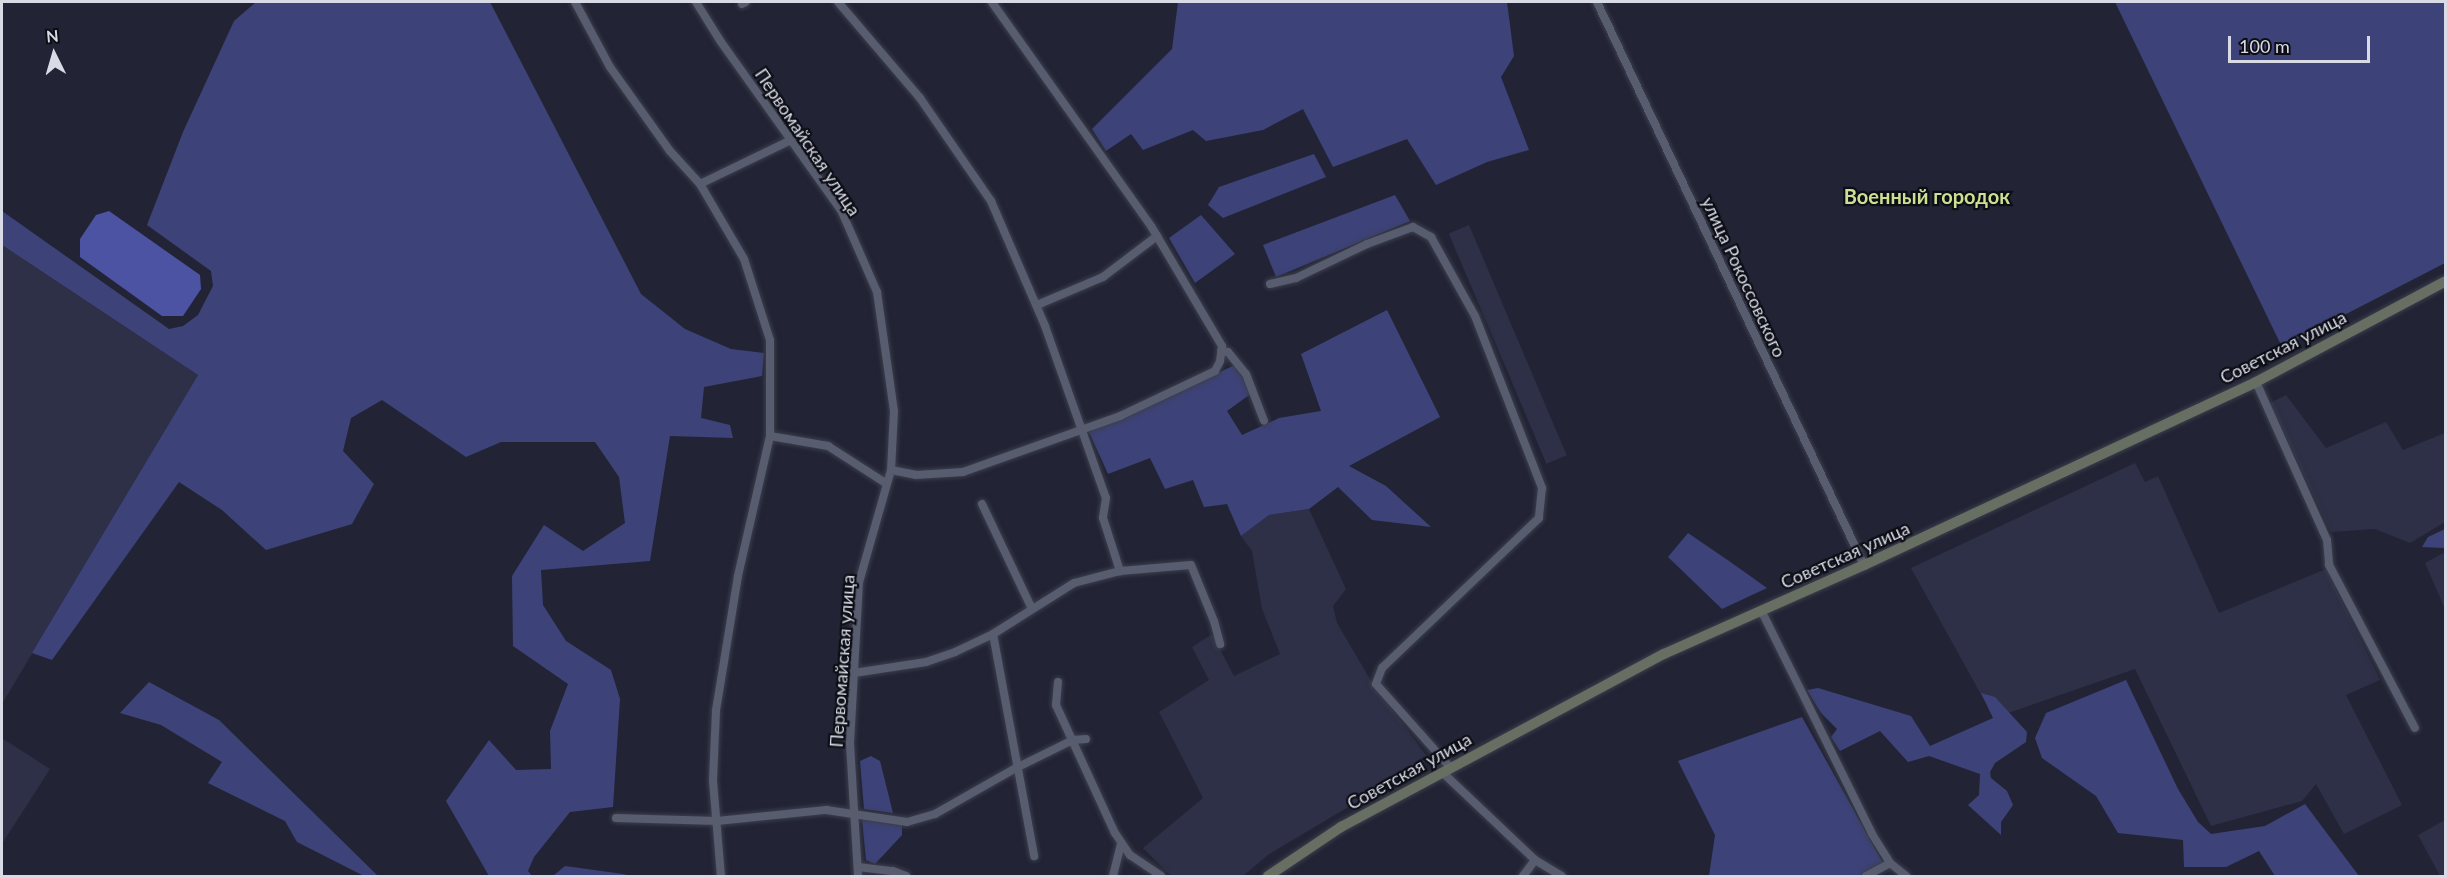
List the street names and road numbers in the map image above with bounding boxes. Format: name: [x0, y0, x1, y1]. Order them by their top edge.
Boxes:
street label: Первомайская улица: [751, 64, 865, 220]
street label: улица Рокоссовского: [1697, 193, 1791, 361]
street label: Советская улица: [2216, 306, 2350, 388]
street label: Советская улица: [1777, 517, 1913, 593]
street label: Первомайская улица: [825, 574, 859, 748]
street label: Советская улица: [1343, 728, 1475, 814]

